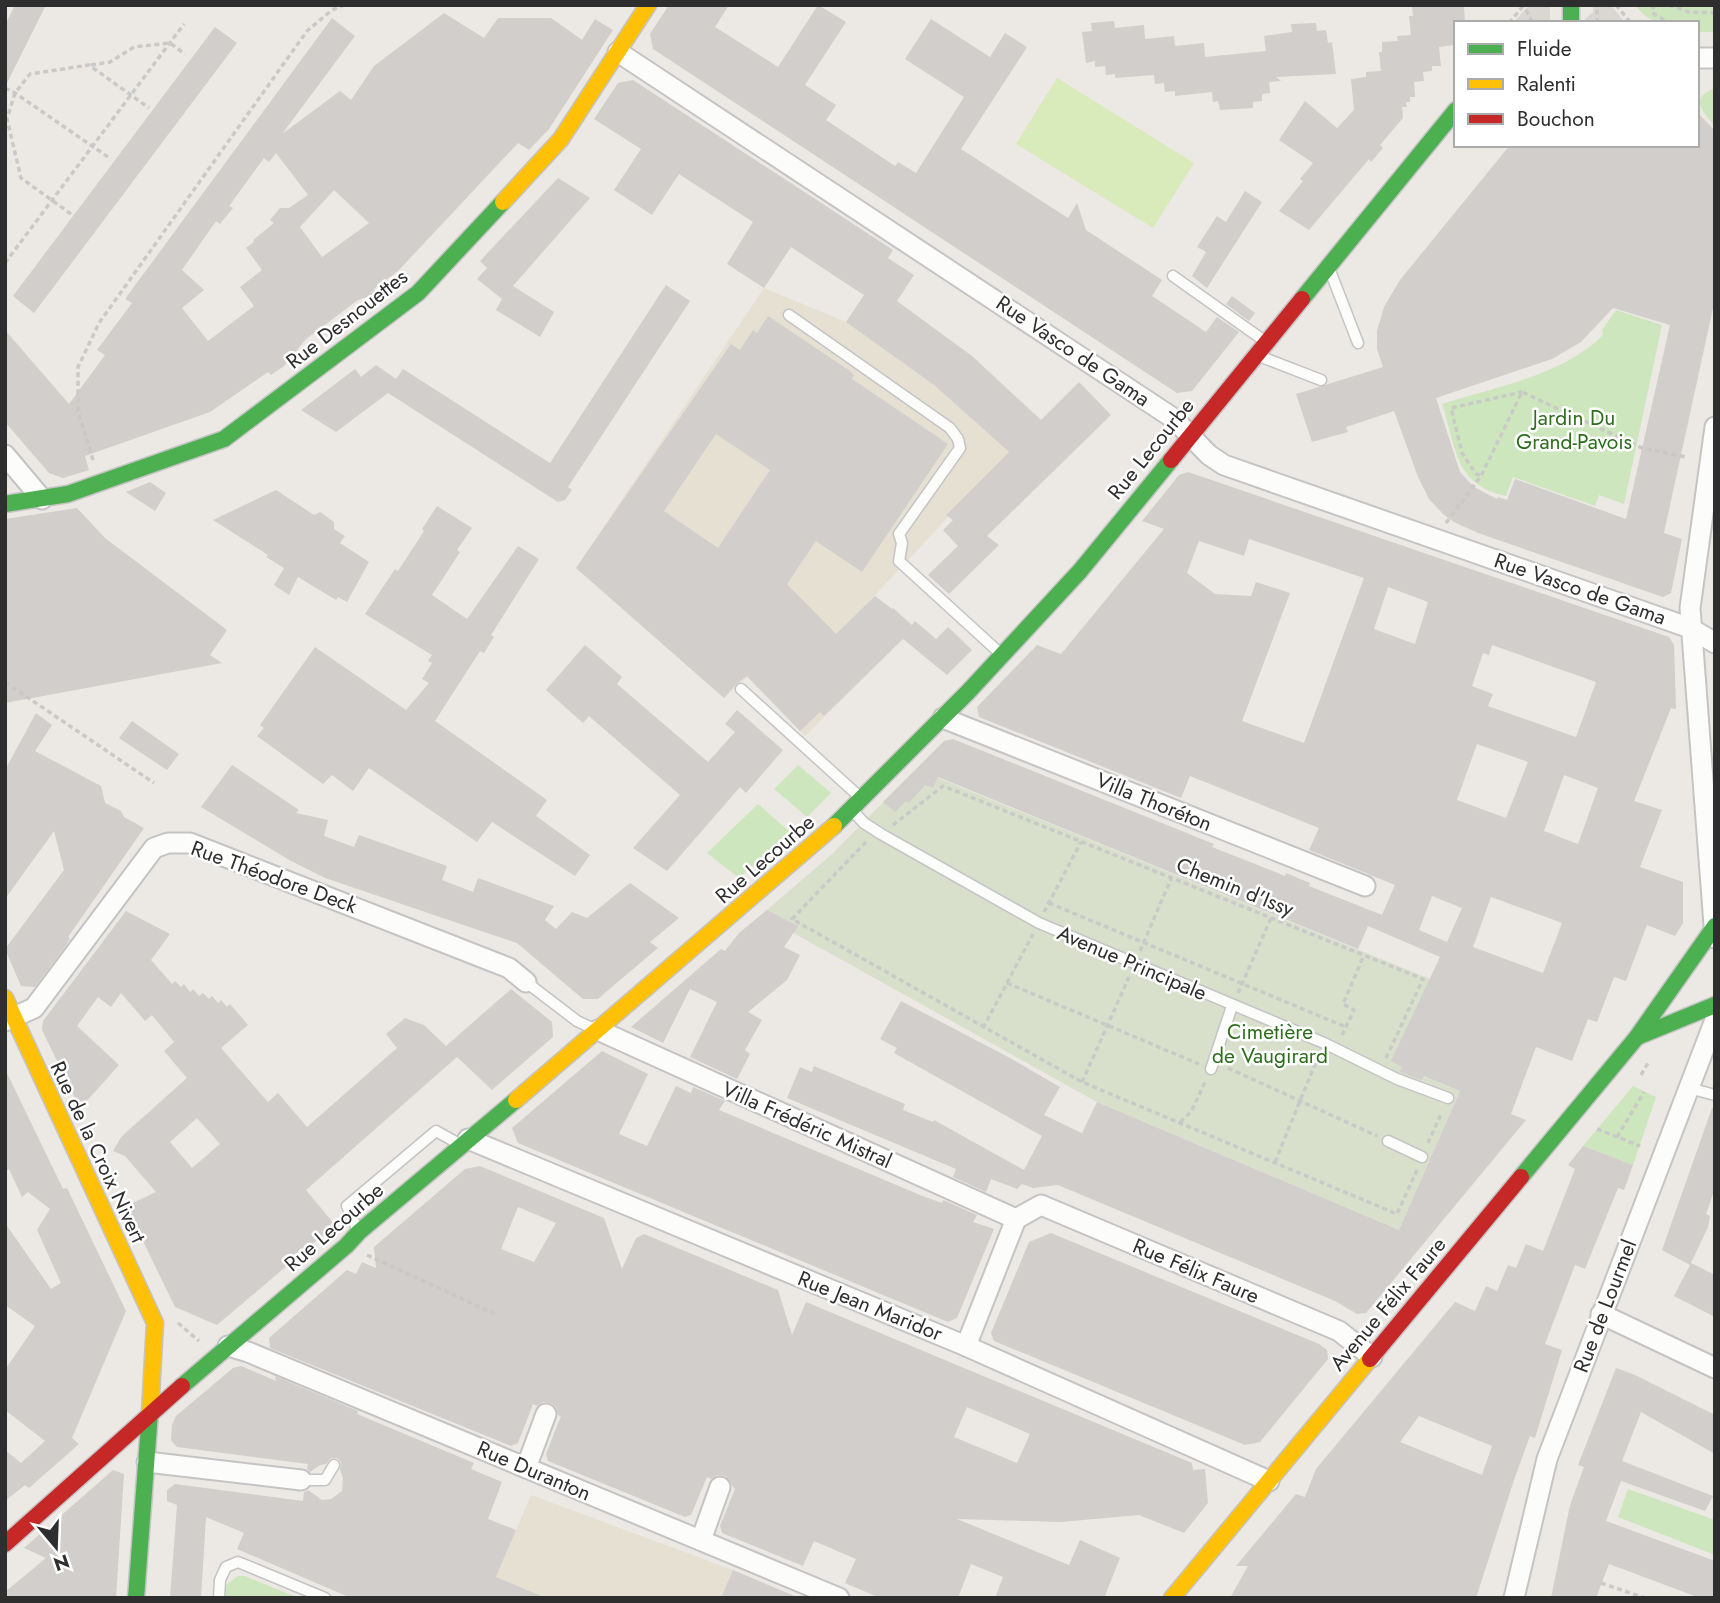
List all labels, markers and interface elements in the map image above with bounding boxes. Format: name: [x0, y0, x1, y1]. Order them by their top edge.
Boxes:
legend: [1454, 21, 1699, 147]
text: Fluide: [1517, 34, 1572, 64]
text: Ralenti: [1517, 69, 1576, 99]
text: Bouchon: [1517, 104, 1595, 134]
street label: Rue Desnouettes: [280, 262, 414, 376]
street label: Rue Vasco de Gama: [990, 288, 1156, 414]
street label: Rue Lecourbe: [1101, 392, 1201, 506]
park label: Jardin Du Grand-Pavois: [1516, 403, 1632, 457]
street label: Rue Vasco de Gama: [1490, 546, 1670, 632]
street label: Villa Thoréton: [1091, 765, 1217, 839]
street label: Rue Lecourbe: [709, 807, 821, 911]
street label: Rue Théodore Deck: [187, 833, 362, 921]
street label: Chemin d'Issy: [1172, 850, 1299, 925]
street label: Avenue Principale: [1053, 918, 1212, 1008]
park label: Cimetière de Vaugirard: [1212, 1017, 1328, 1071]
street label: Rue de la Croix Nivert: [43, 1056, 153, 1248]
street label: Villa Frédéric Mistral: [717, 1074, 897, 1176]
street label: Rue Lecourbe: [278, 1175, 390, 1279]
street label: Avenue Félix Faure: [1323, 1230, 1453, 1377]
street label: Rue Félix Faure: [1128, 1231, 1264, 1311]
street label: Rue de Lourmel: [1566, 1235, 1644, 1377]
street label: Rue Jean Maridor: [793, 1263, 948, 1349]
street label: Rue Duranton: [472, 1434, 596, 1508]
north arrow: [21, 1512, 91, 1582]
text: N: [50, 1547, 73, 1578]

